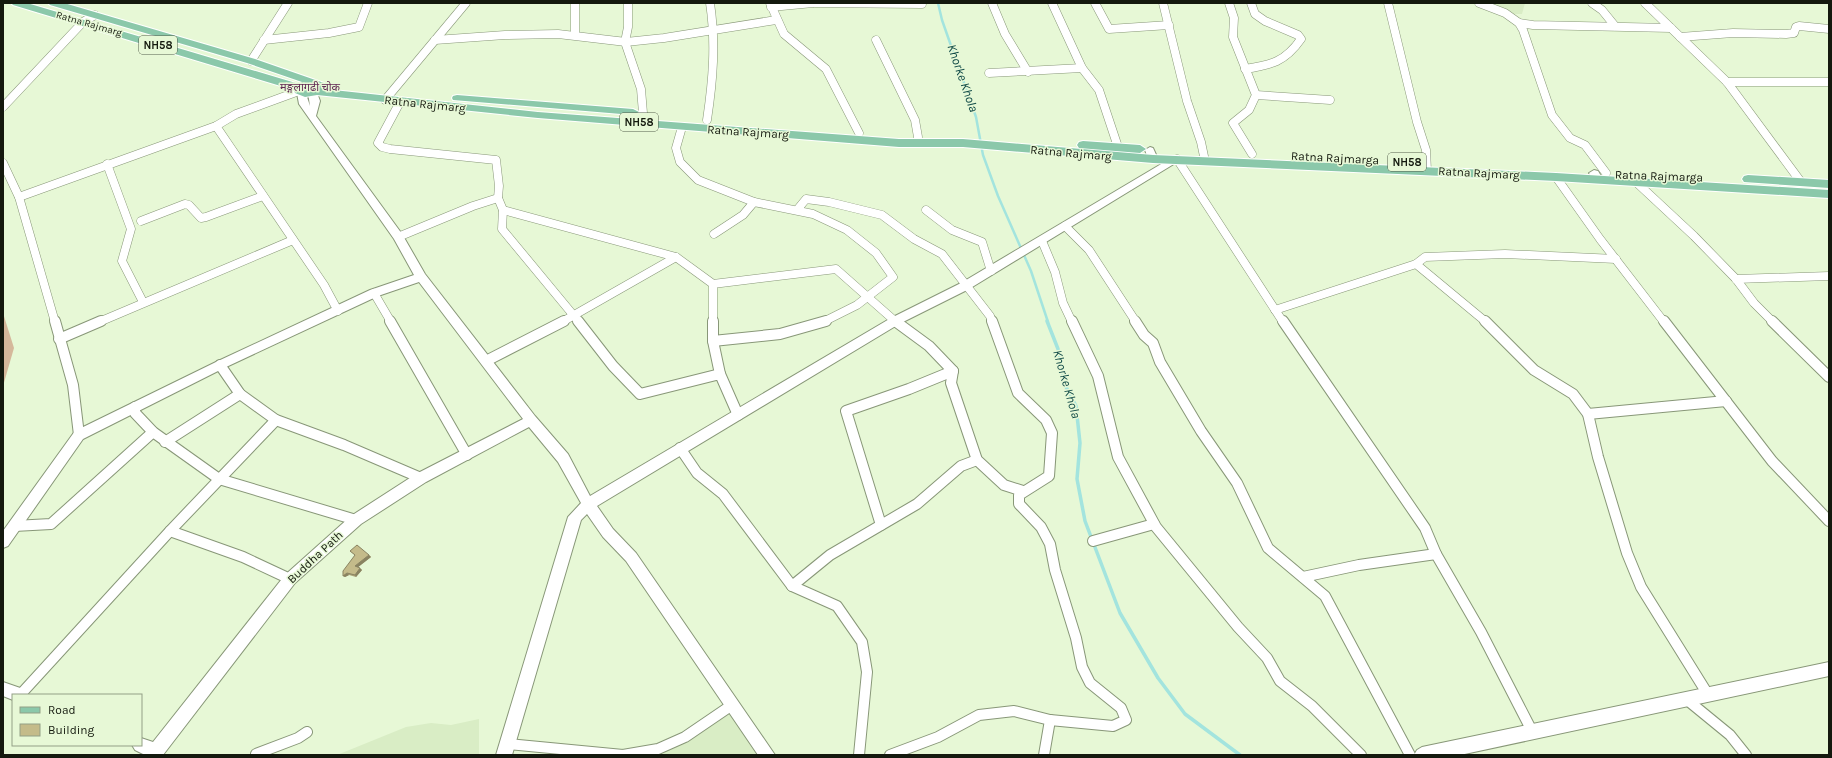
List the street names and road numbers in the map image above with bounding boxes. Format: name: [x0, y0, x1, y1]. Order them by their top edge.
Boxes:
street label: Ratna Rajmarg: [55, 9, 124, 39]
road number: NH58: [139, 36, 177, 54]
street label: Ratna Rajmarg: [384, 93, 467, 115]
road number: NH58: [620, 113, 658, 131]
street label: Ratna Rajmarg: [707, 122, 789, 142]
street label: Ratna Rajmarg: [1030, 142, 1112, 164]
street label: Ratna Rajmarga: [1291, 149, 1379, 167]
road number: NH58: [1388, 153, 1426, 171]
street label: Ratna Rajmarg: [1438, 164, 1520, 182]
street label: Ratna Rajmarga: [1615, 167, 1703, 185]
street label: Buddha Path: [284, 528, 346, 586]

